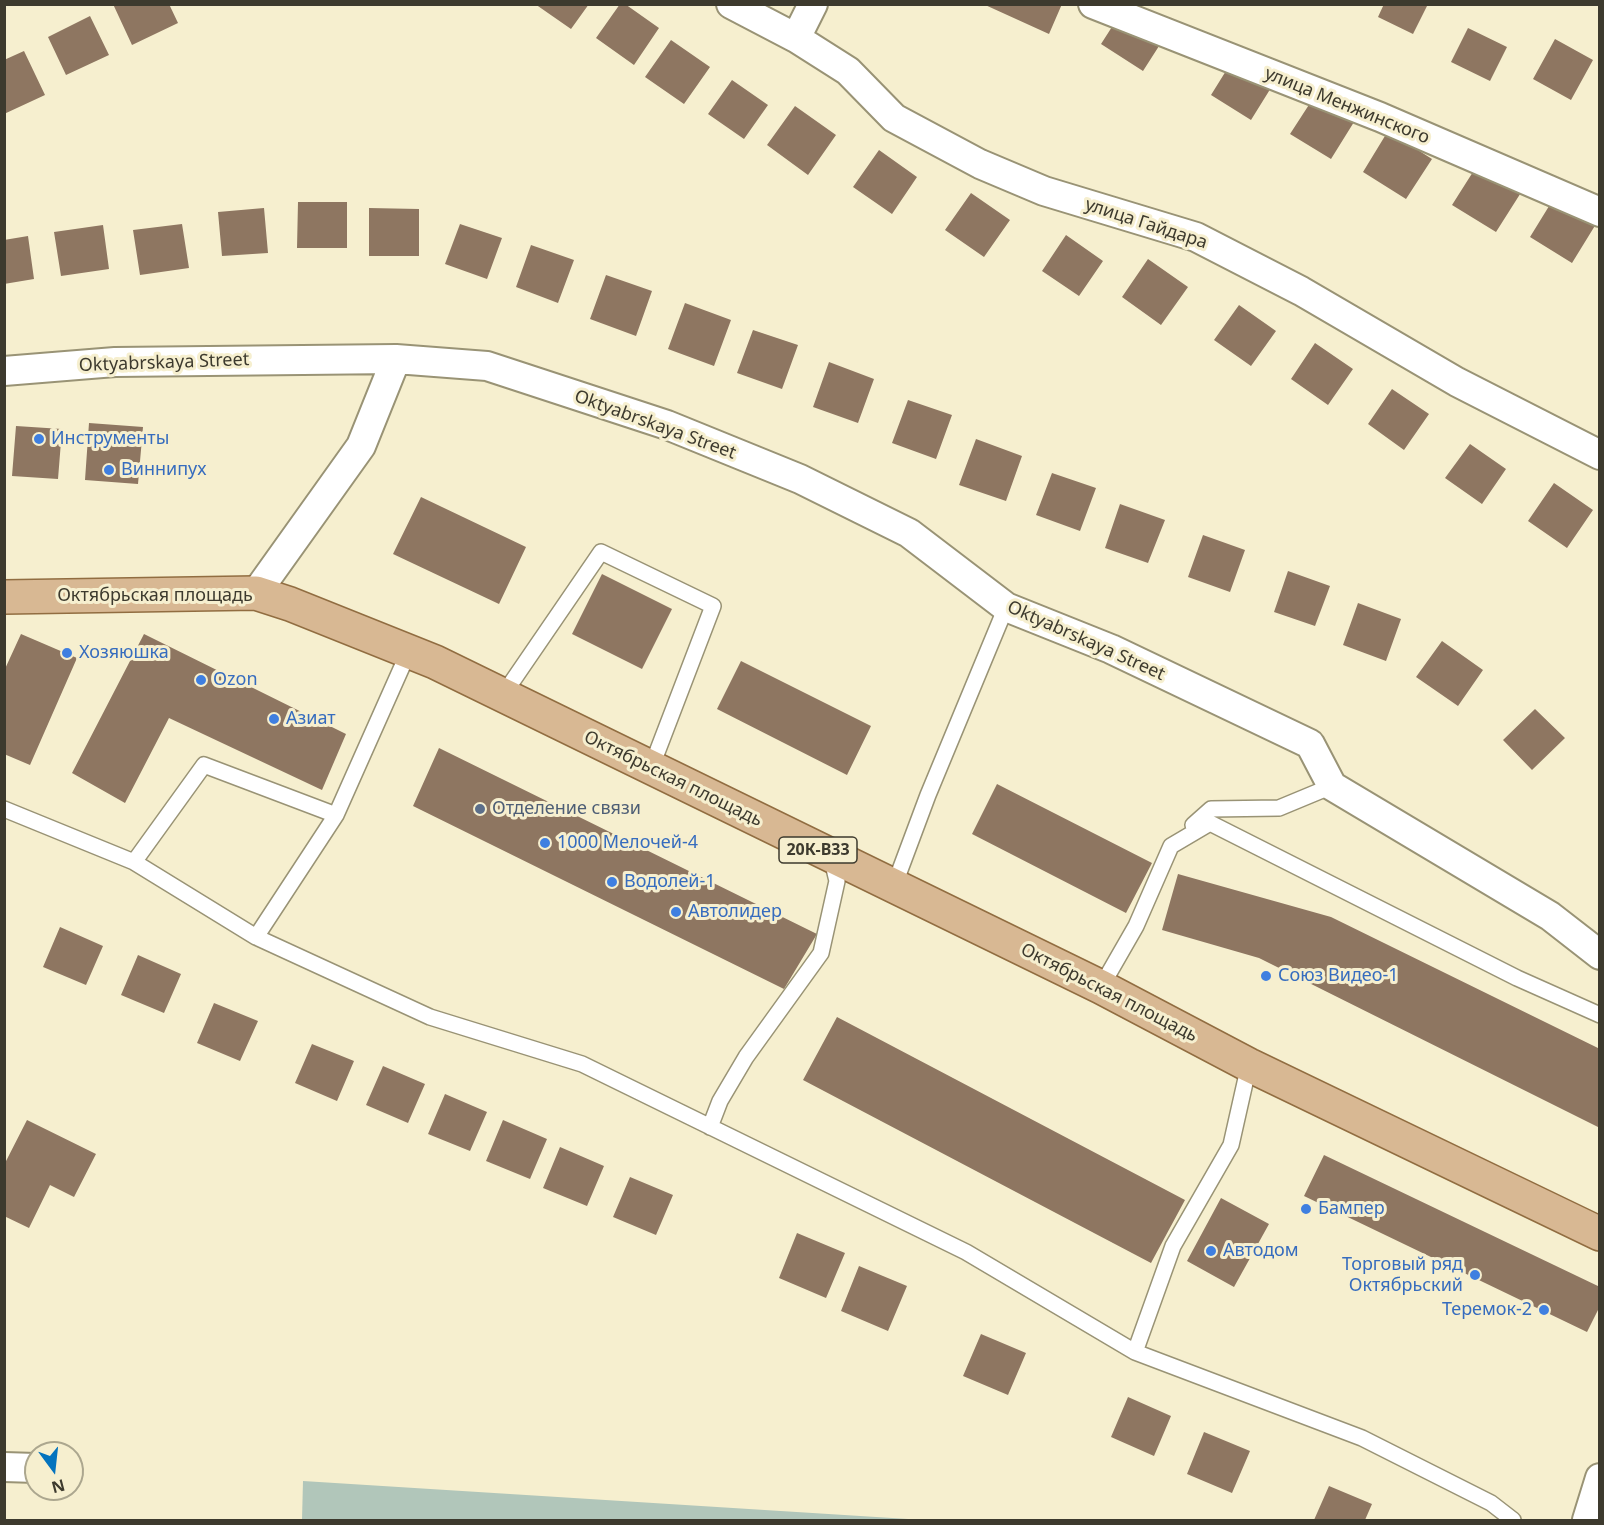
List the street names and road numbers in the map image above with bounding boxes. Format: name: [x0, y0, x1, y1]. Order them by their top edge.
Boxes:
street label: улица Менжинского: [1261, 63, 1433, 149]
street label: улица Гайдара: [1082, 194, 1210, 254]
street label: Oktyabrskaya Street: [78, 349, 250, 377]
street label: Oktyabrskaya Street: [571, 386, 739, 464]
street label: Октябрьская площадь: [57, 585, 253, 607]
street label: Oktyabrskaya Street: [1004, 596, 1168, 686]
street label: Октябрьская площадь: [580, 726, 766, 832]
road number: 20К-В33: [779, 837, 857, 863]
street label: Октябрьская площадь: [1017, 939, 1201, 1047]

